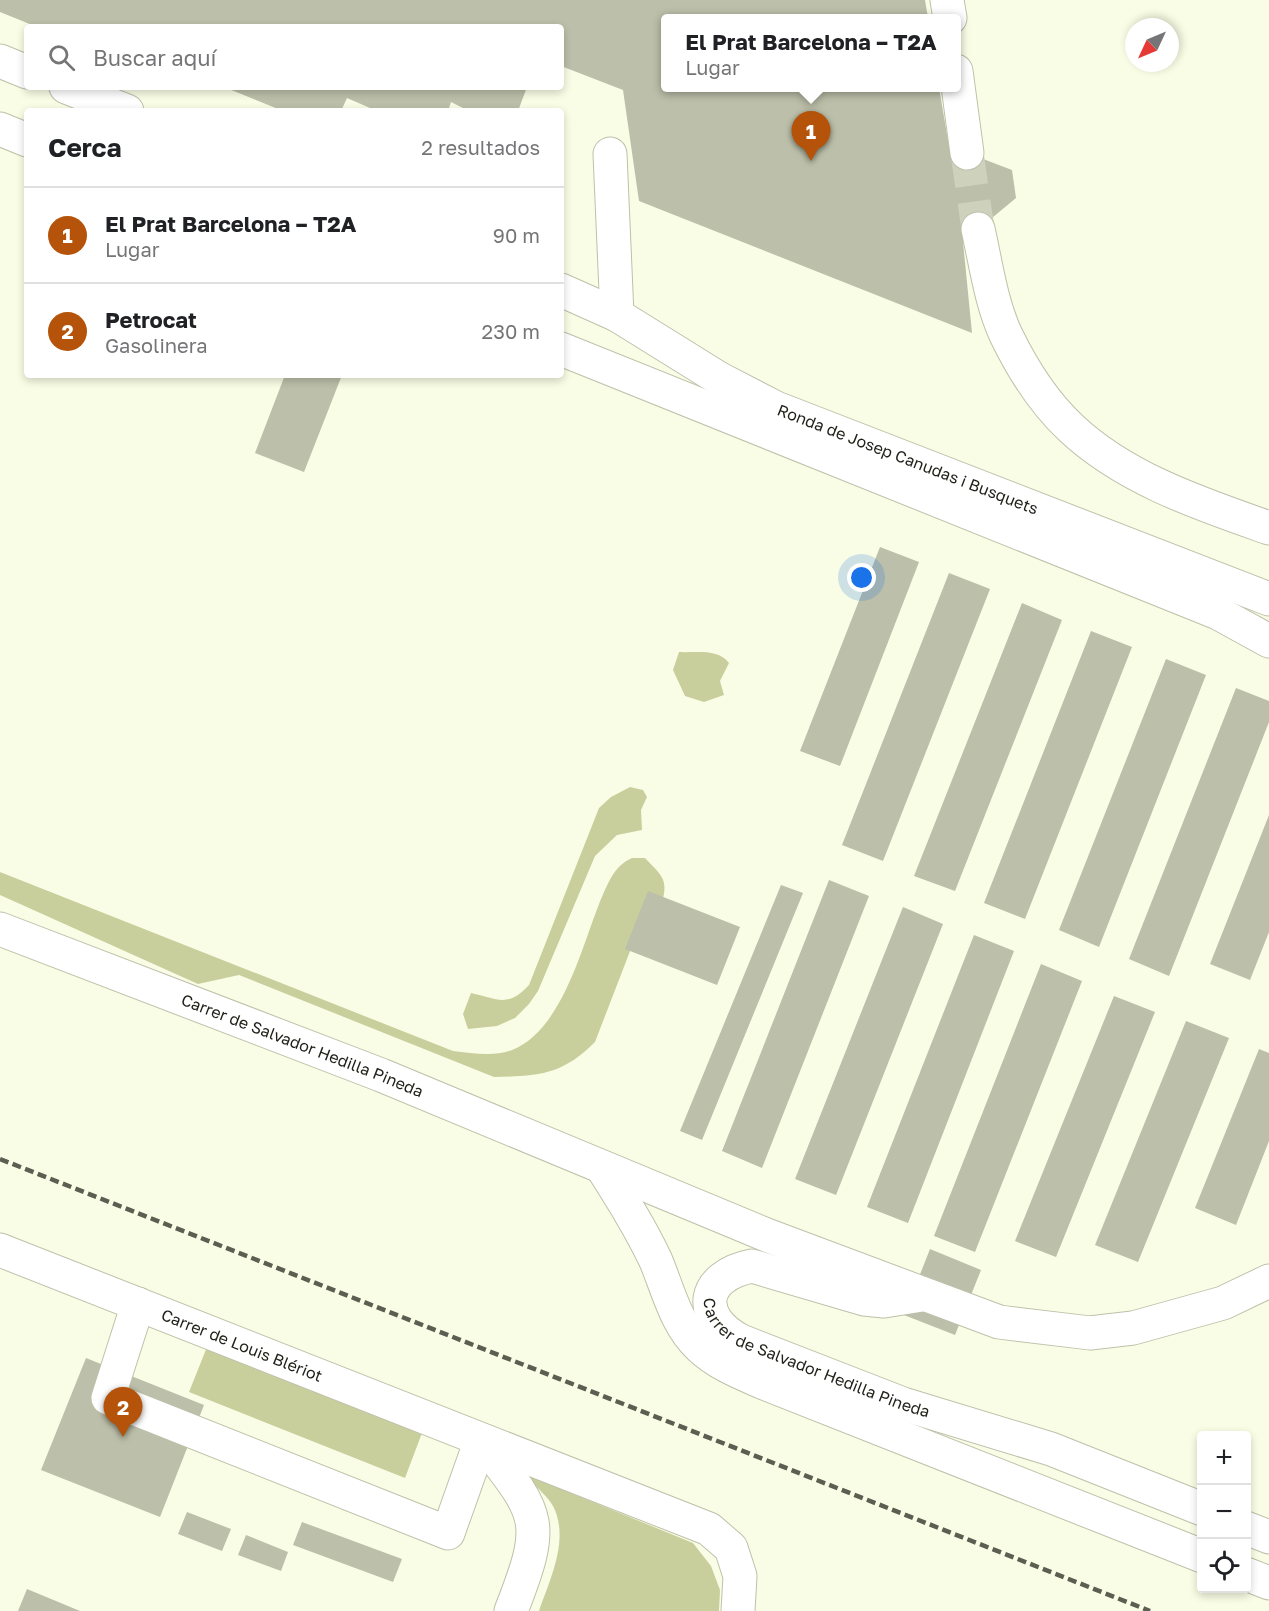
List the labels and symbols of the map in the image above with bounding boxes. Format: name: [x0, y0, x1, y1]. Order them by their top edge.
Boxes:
north arrow: [1125, 18, 1179, 72]
pin: 1: [792, 112, 830, 161]
street label: Ronda de Josep Canudas i Busquets: [775, 399, 1041, 519]
your location: [847, 563, 876, 592]
street label: Carrer de Salvador Hedilla Pineda: [178, 989, 426, 1101]
street label: Carrer de Salvador Hedilla Pineda: [700, 1297, 932, 1422]
street label: Carrer de Louis Blériot: [158, 1304, 325, 1386]
pin: 2: [104, 1388, 142, 1437]

